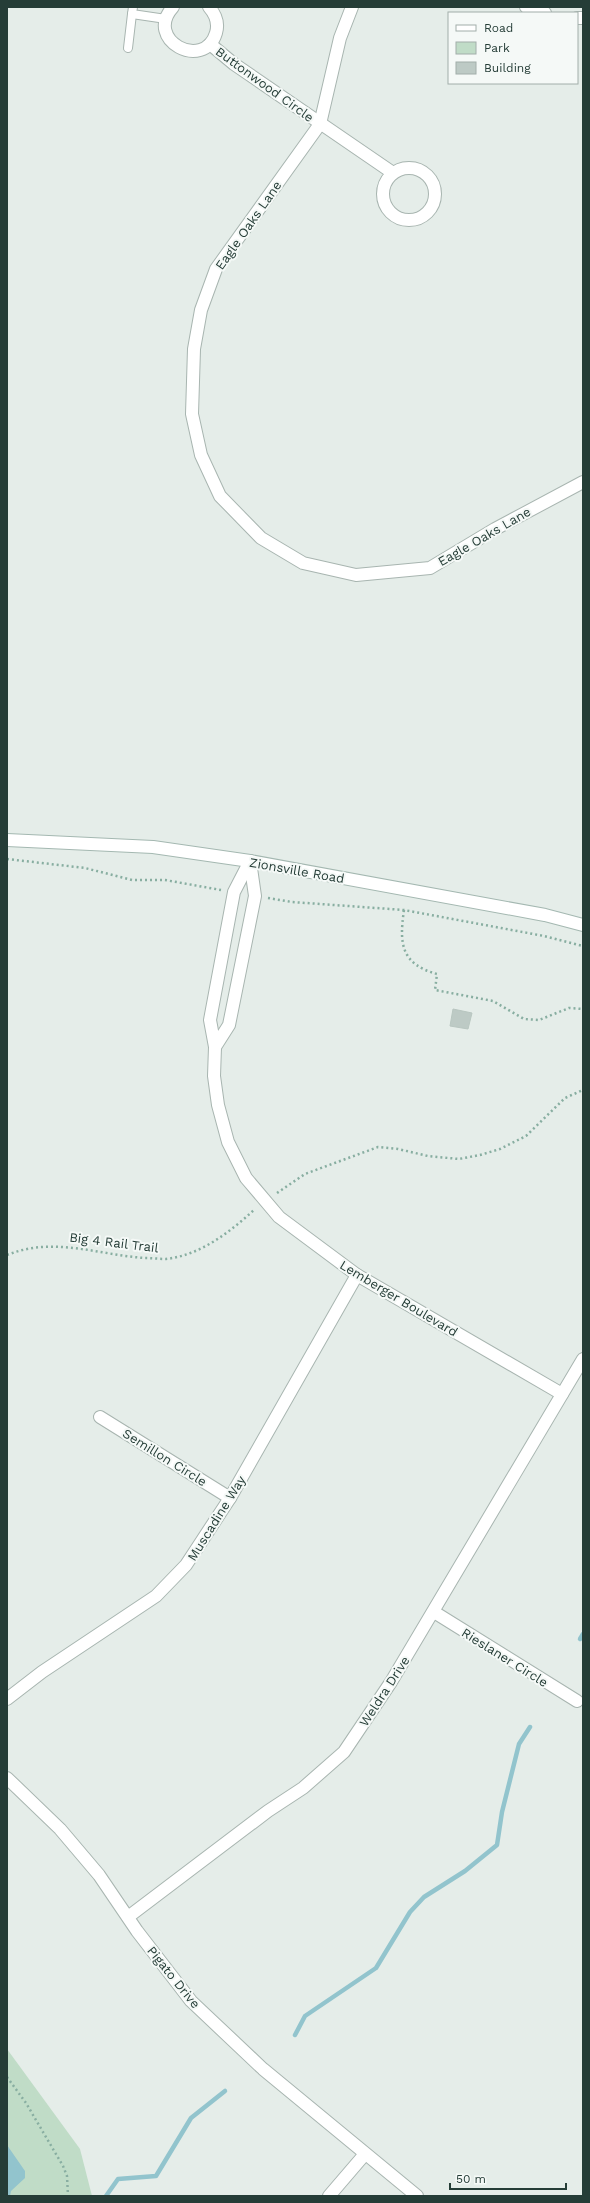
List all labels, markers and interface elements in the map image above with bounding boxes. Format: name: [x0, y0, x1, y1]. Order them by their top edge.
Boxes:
legend: [448, 12, 578, 84]
text: Road: [484, 21, 513, 35]
text: Park: [484, 41, 510, 55]
street label: Buttonwood Circle: [213, 44, 317, 125]
text: Building: [484, 61, 531, 75]
street label: Eagle Oaks Lane: [212, 178, 285, 272]
street label: Eagle Oaks Lane: [435, 504, 533, 569]
street label: Zionsville Road: [248, 855, 346, 886]
street label: Big 4 Rail Trail: [69, 1230, 159, 1255]
street label: Lemberger Boulevard: [337, 1257, 460, 1340]
street label: Semillon Circle: [120, 1426, 209, 1489]
street label: Muscadine Way: [184, 1473, 249, 1564]
street label: Rieslaner Circle: [459, 1625, 551, 1690]
street label: Weldra Drive: [356, 1653, 413, 1729]
street label: Pigato Drive: [144, 1943, 203, 2011]
scale bar: [450, 2165, 566, 2191]
text: 50 m: [456, 2172, 486, 2186]

